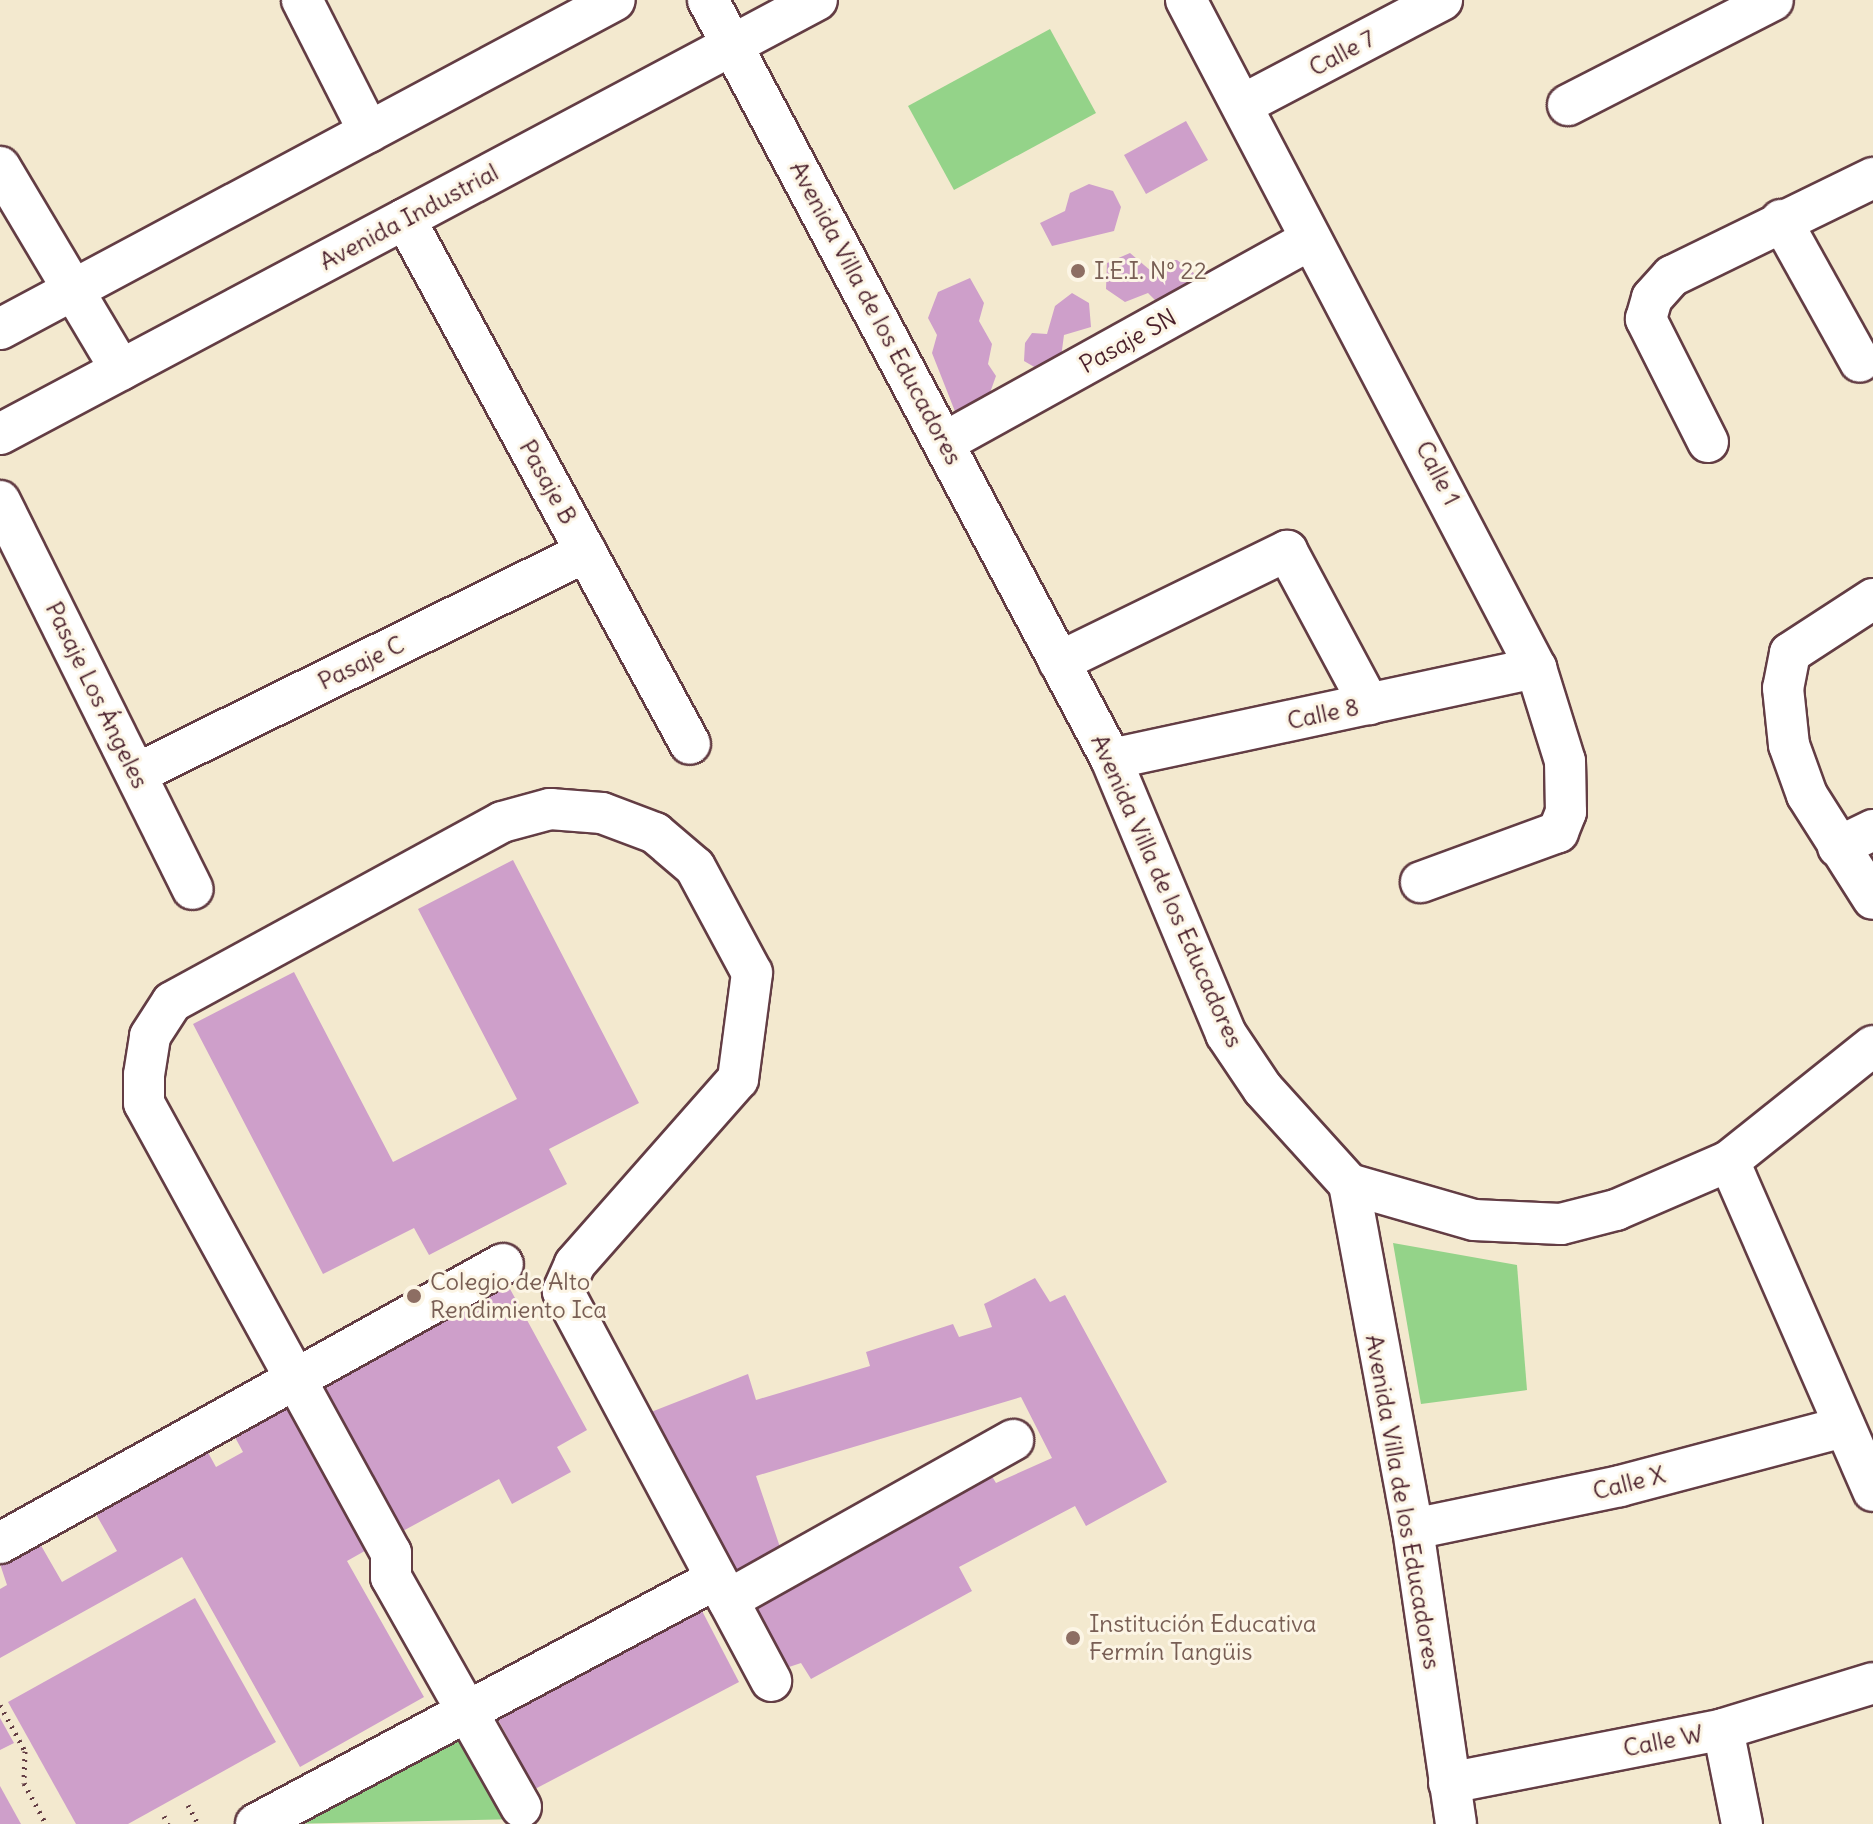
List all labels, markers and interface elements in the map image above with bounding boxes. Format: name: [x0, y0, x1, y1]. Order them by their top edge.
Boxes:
street label: Calle 7: [1304, 24, 1380, 82]
street label: Avenida Villa de los Educadores: [784, 156, 968, 470]
street label: Avenida Industrial: [315, 158, 503, 276]
place label: I.E.I. Nº 22: [1094, 257, 1207, 285]
marker: I.E.I. Nº 22: [1069, 262, 1087, 280]
street label: Pasaje SN: [1075, 303, 1181, 379]
street label: Pasaje B: [513, 435, 583, 529]
street label: Calle 1: [1410, 436, 1466, 510]
street label: Pasaje Los Ángeles: [39, 597, 155, 793]
street label: Pasaje C: [313, 630, 409, 696]
street label: Calle 8: [1285, 692, 1361, 736]
street label: Avenida Villa de los Educadores: [1085, 730, 1249, 1052]
place label: Colegio de Alto Rendimiento Ica: [430, 1268, 607, 1324]
marker: Colegio de Alto Rendimiento Ica: [405, 1287, 423, 1305]
street label: Avenida Villa de los Educadores: [1359, 1332, 1447, 1672]
street label: Calle X: [1590, 1460, 1668, 1506]
place label: Institución Educativa Fermín Tangüis: [1089, 1610, 1316, 1666]
marker: Institución Educativa Fermín Tangüis: [1064, 1629, 1082, 1647]
street label: Calle W: [1621, 1719, 1705, 1763]

